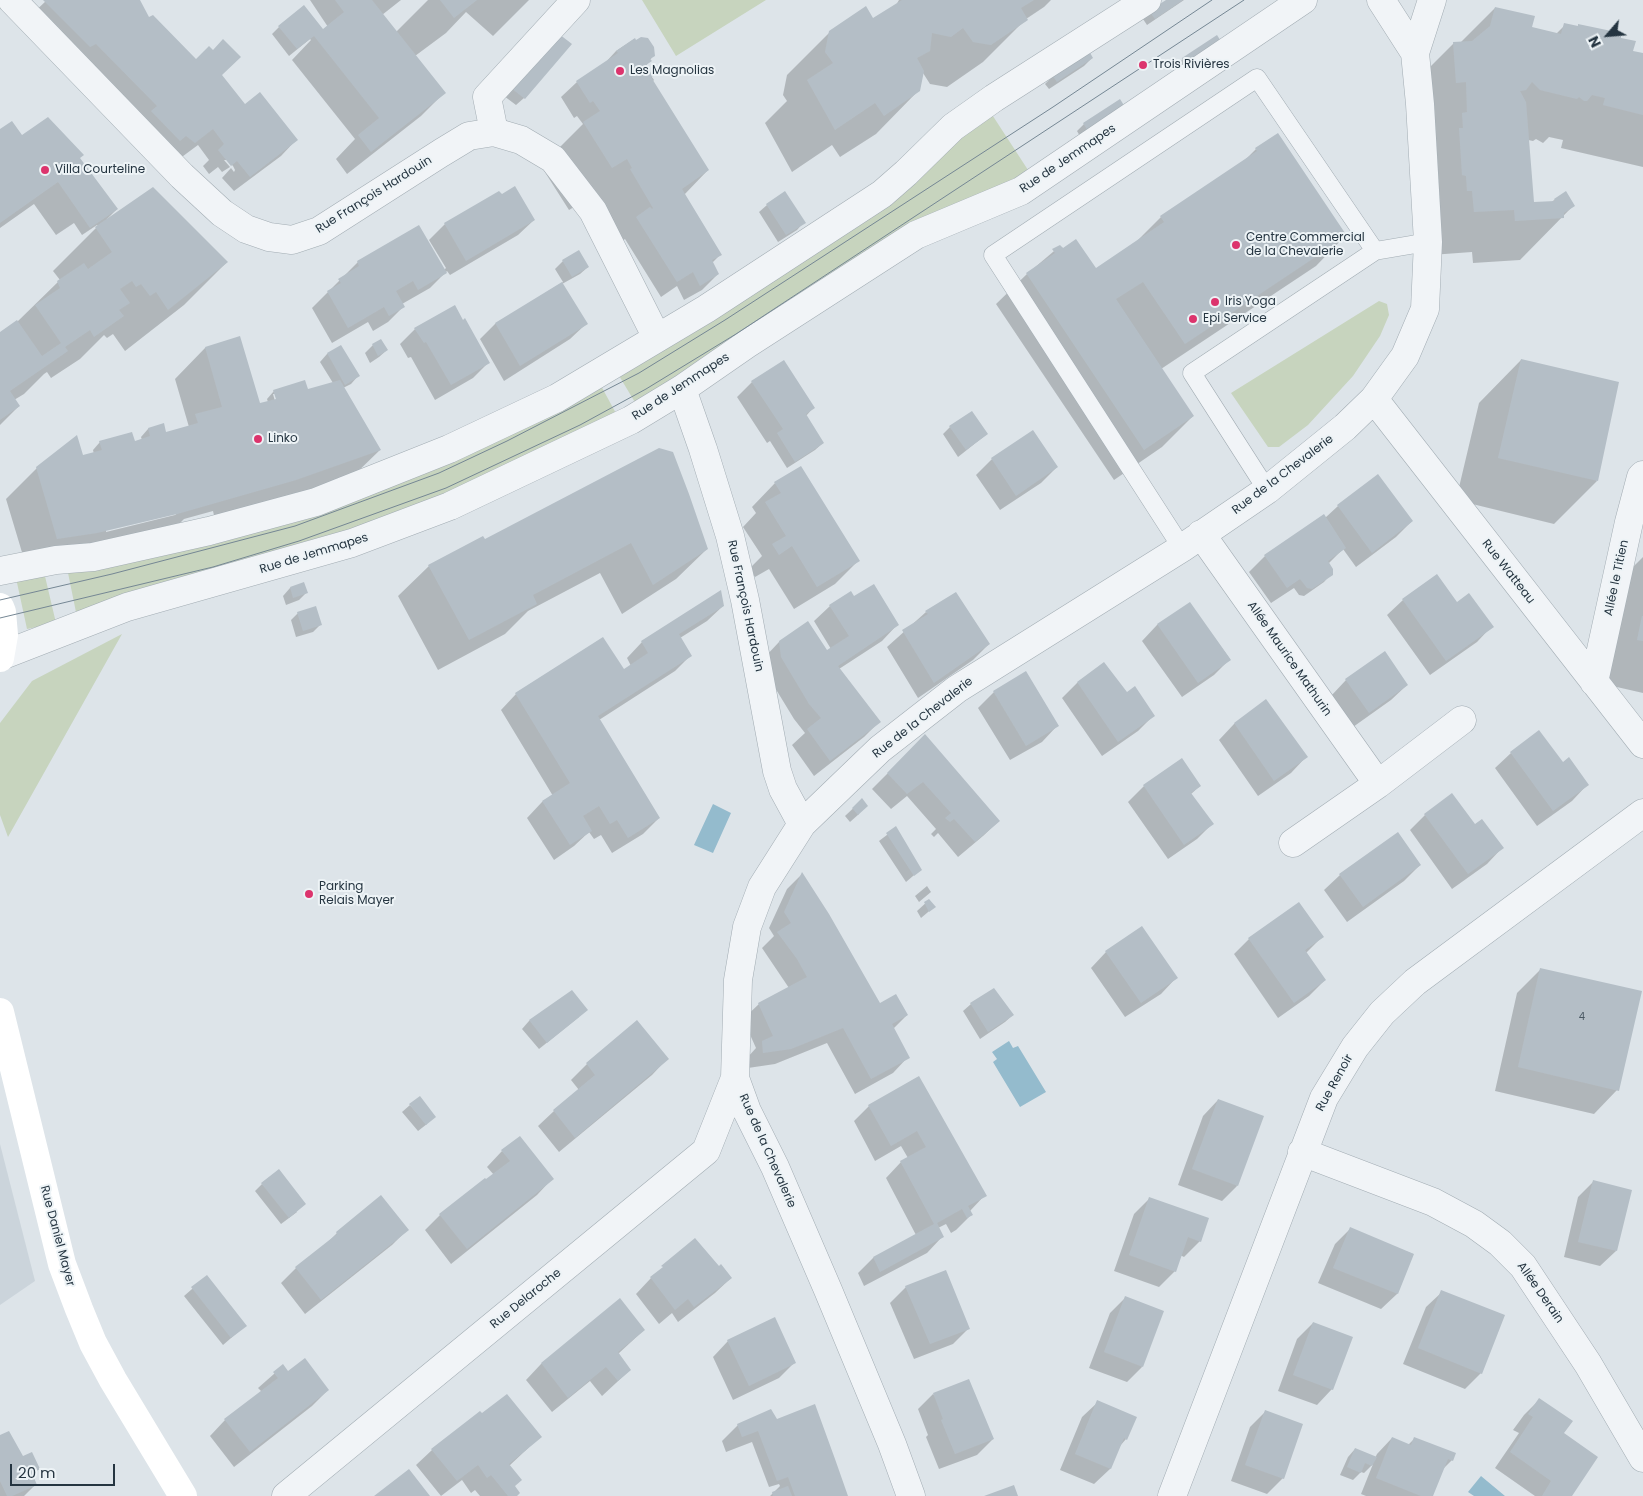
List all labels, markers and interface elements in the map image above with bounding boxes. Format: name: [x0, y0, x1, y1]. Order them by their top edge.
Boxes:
north arrow: [1583, 10, 1633, 60]
text: N: [1583, 33, 1606, 51]
place label: Trois Rivières: [1153, 58, 1230, 72]
marker: Trois Rivières: [1137, 59, 1149, 71]
place label: Les Magnolias: [630, 64, 714, 78]
marker: Les Magnolias: [614, 65, 626, 77]
street label: Rue de Jemmapes: [1017, 121, 1119, 197]
street label: Rue François Hardouin: [313, 153, 435, 237]
place label: Villa Courteline: [55, 163, 145, 177]
marker: Villa Courteline: [39, 164, 51, 176]
place label: Centre Commercial de la Chevalerie: [1246, 231, 1365, 259]
marker: Centre Commercial de la Chevalerie: [1230, 239, 1242, 251]
place label: Iris Yoga: [1225, 295, 1276, 309]
marker: Iris Yoga: [1209, 296, 1221, 308]
place label: Epi Service: [1203, 312, 1267, 326]
marker: Epi Service: [1187, 313, 1199, 325]
street label: Rue de Jemmapes: [630, 350, 732, 424]
place label: Linko: [268, 432, 298, 446]
street label: Rue de la Chevalerie: [1229, 432, 1337, 518]
marker: Linko: [252, 433, 264, 445]
street label: Rue de Jemmapes: [258, 531, 370, 577]
street label: Rue Watteau: [1478, 537, 1538, 607]
street label: Rue François Hardouin: [724, 539, 766, 673]
street label: Allée le Titien: [1602, 539, 1632, 617]
street label: Allée Maurice Mathurin: [1244, 599, 1334, 719]
street label: Rue de la Chevalerie: [870, 674, 976, 762]
place label: Parking Relais Mayer: [319, 880, 394, 908]
marker: Parking Relais Mayer: [303, 888, 315, 900]
house number: 4: [1579, 1011, 1585, 1023]
street label: Rue Renoir: [1313, 1052, 1357, 1114]
street label: Rue de la Chevalerie: [735, 1092, 799, 1210]
street label: Rue Daniel Mayer: [37, 1184, 77, 1288]
street label: Allée Derain: [1514, 1260, 1566, 1326]
street label: Rue Delaroche: [488, 1266, 564, 1332]
scale bar: [12, 1454, 118, 1486]
text: 20 m: [18, 1462, 56, 1483]

